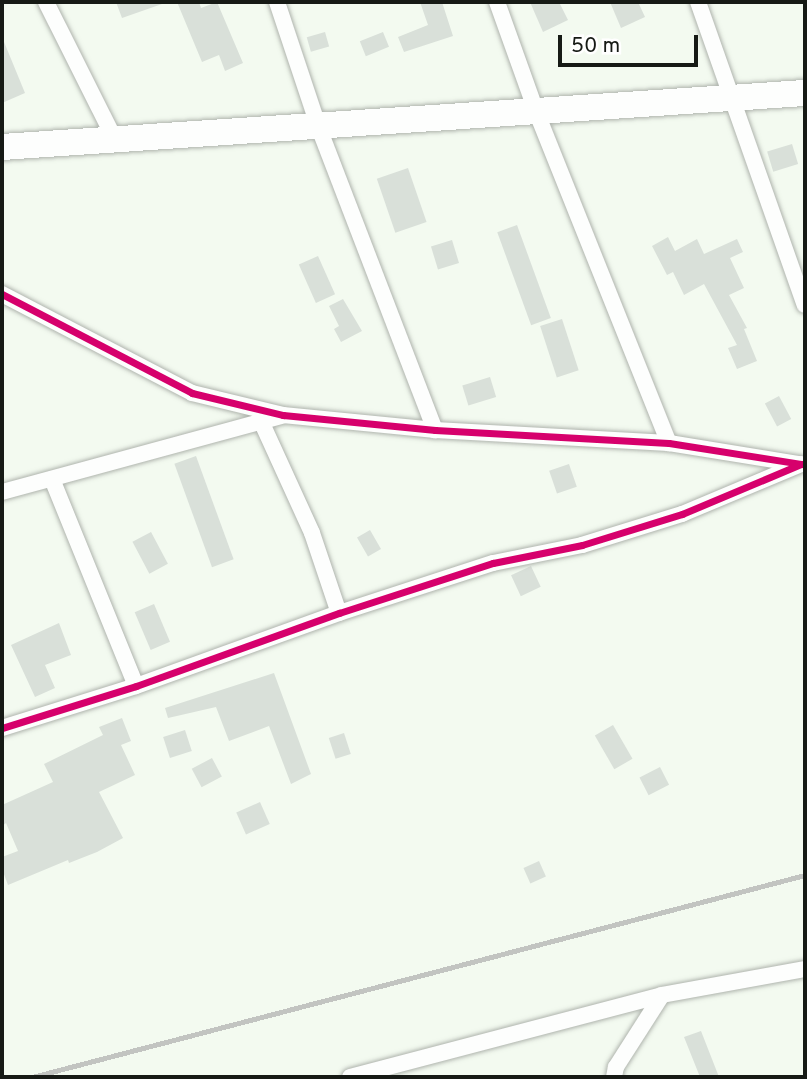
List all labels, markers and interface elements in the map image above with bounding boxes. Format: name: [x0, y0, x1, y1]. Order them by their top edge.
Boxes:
scale bar: [562, 21, 702, 65]
text: 50 m: [571, 33, 620, 60]

